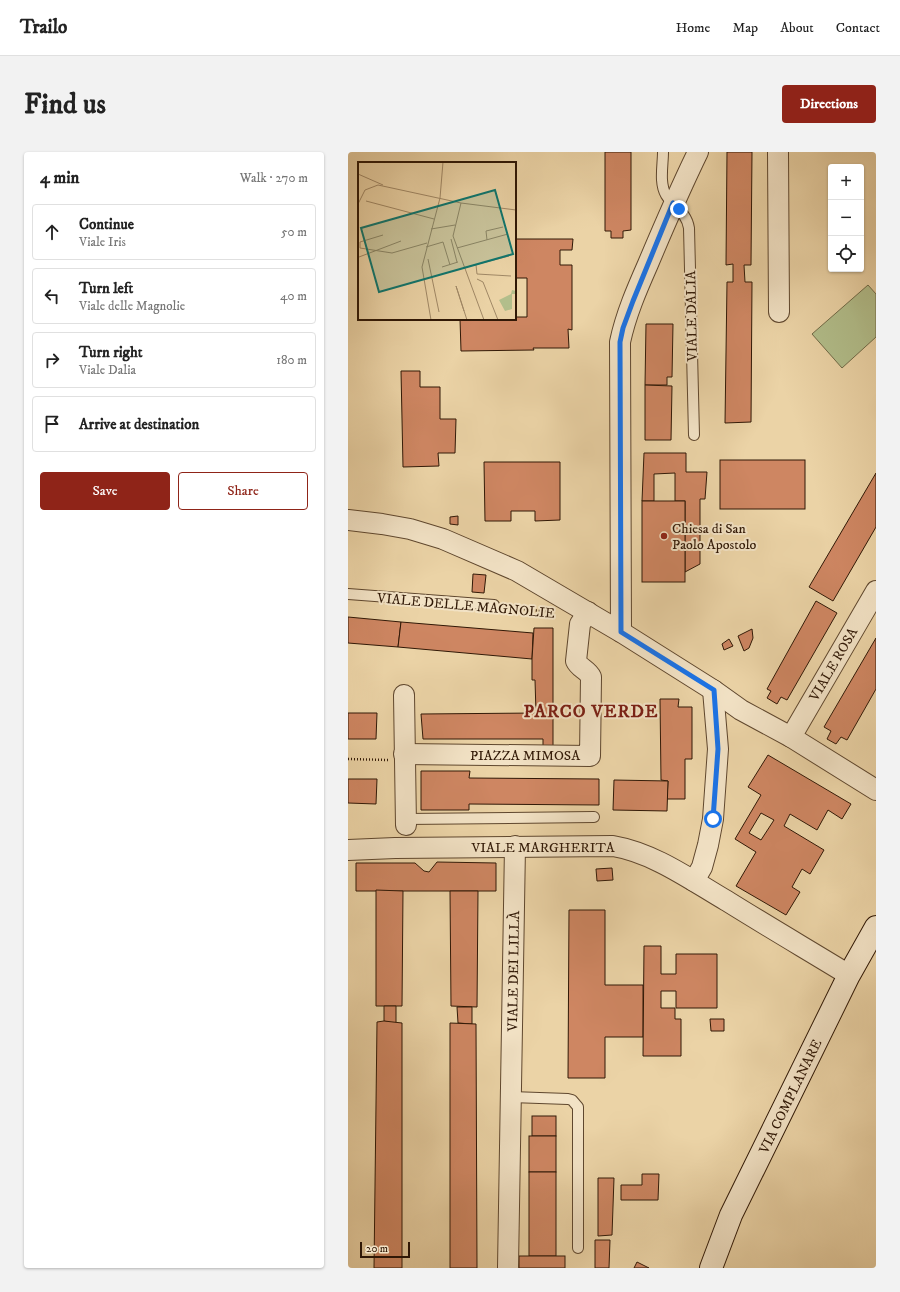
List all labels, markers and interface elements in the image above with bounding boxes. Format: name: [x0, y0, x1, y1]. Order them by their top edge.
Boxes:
text: Trailo: [20, 16, 67, 39]
text: Home: [676, 19, 710, 37]
text: Map: [732, 19, 758, 37]
text: About: [780, 19, 814, 37]
text: Contact: [836, 19, 880, 37]
button: Directions: [782, 85, 876, 123]
text: Find us: [24, 87, 106, 122]
inset map: [358, 162, 516, 320]
map controls: [828, 164, 864, 272]
button: +: [828, 164, 864, 200]
text: 4 min: [40, 167, 79, 189]
text: Walk · 270 m: [240, 170, 308, 186]
route end: [670, 200, 688, 218]
button: −: [828, 200, 864, 236]
text: Continue: [79, 215, 134, 234]
icon: ahead: [41, 221, 63, 243]
text: 50 m: [281, 224, 307, 240]
text: Viale Iris: [79, 234, 126, 250]
button: locate: [828, 236, 864, 272]
street label: VIALE DALIA: [682, 269, 702, 362]
text: Turn left: [79, 279, 133, 298]
icon: left: [41, 285, 63, 307]
text: 40 m: [280, 288, 307, 304]
text: Viale delle Magnolie: [79, 298, 185, 314]
text: Turn right: [79, 343, 142, 362]
icon: right: [41, 349, 63, 371]
text: 180 m: [276, 352, 307, 368]
text: Viale Dalia: [79, 362, 136, 378]
icon: arrive: [41, 413, 63, 435]
text: Arrive at destination: [79, 415, 199, 434]
button: Save: [40, 472, 170, 510]
button: Share: [178, 472, 308, 510]
place label: Chiesa di San Paolo Apostolo: [672, 520, 757, 554]
marker: Chiesa di San Paolo Apostolo: [659, 531, 669, 541]
street label: VIALE DELLE MAGNOLIE: [375, 589, 555, 623]
street label: VIALE ROSA: [805, 624, 863, 705]
district label: PARCO VERDE: [524, 701, 658, 723]
street label: PIAZZA MIMOSA: [470, 747, 581, 765]
route start: [704, 810, 722, 828]
street label: VIALE MARGHERITA: [470, 839, 616, 857]
street label: VIALE DEI LILLÀ: [504, 909, 524, 1033]
street label: VIA COMPLANARE: [755, 1036, 826, 1158]
scale bar: [360, 1240, 410, 1259]
text: 20 m: [366, 1242, 388, 1256]

